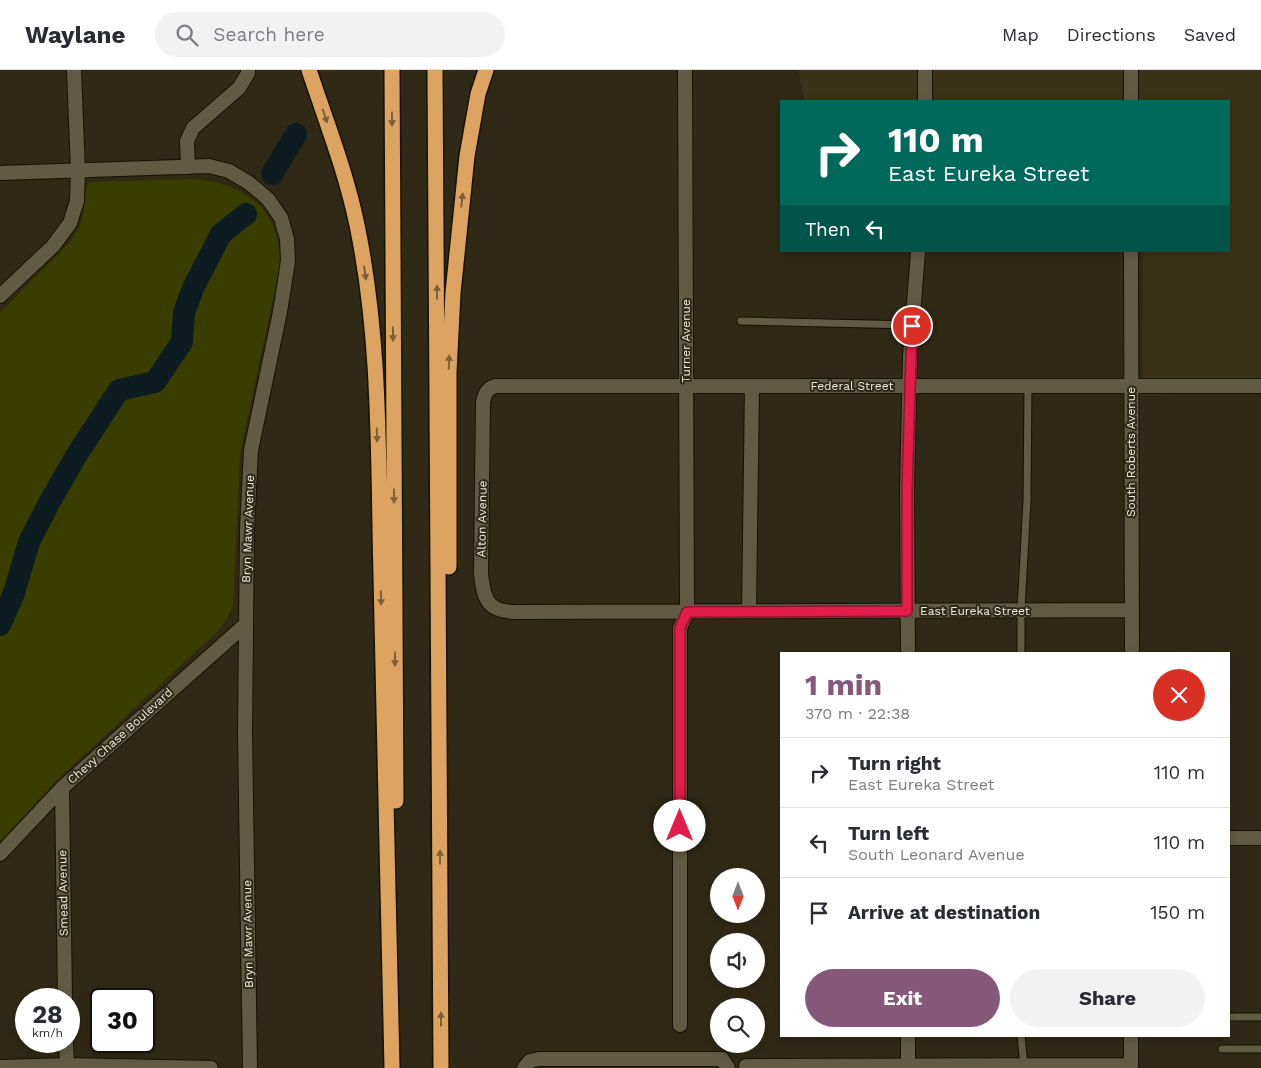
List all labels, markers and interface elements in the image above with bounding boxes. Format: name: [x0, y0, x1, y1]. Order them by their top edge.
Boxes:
search box: [155, 12, 505, 57]
text: Waylane: [25, 21, 125, 49]
icon: search: [173, 21, 201, 49]
text: Search here: [213, 23, 325, 46]
text: Map: [1002, 24, 1039, 45]
text: Directions: [1067, 24, 1156, 45]
text: Saved: [1184, 24, 1236, 45]
one-way arrow: [322, 109, 329, 124]
one-way arrow: [388, 111, 396, 127]
text: 110 m: [888, 119, 984, 161]
icon: right: [805, 120, 870, 185]
text: East Eureka Street: [888, 161, 1089, 186]
one-way arrow: [458, 192, 466, 208]
icon: left: [861, 215, 889, 243]
text: Then: [805, 218, 851, 241]
one-way arrow: [361, 266, 369, 282]
one-way arrow: [433, 284, 441, 300]
street label: Turner Avenue: [679, 299, 693, 383]
pin: [891, 305, 933, 347]
icon: arrive: [898, 312, 926, 340]
one-way arrow: [389, 326, 397, 342]
one-way arrow: [445, 354, 453, 370]
street label: Federal Street: [810, 379, 894, 393]
street label: South Roberts Avenue: [1124, 387, 1138, 517]
one-way arrow: [373, 427, 381, 443]
street label: Bryn Mawr Avenue: [239, 475, 257, 583]
street label: Alton Avenue: [474, 480, 490, 558]
one-way arrow: [390, 488, 398, 504]
one-way arrow: [377, 590, 385, 606]
street label: East Eureka Street: [920, 604, 1030, 618]
one-way arrow: [391, 651, 399, 667]
text: 1 min: [805, 667, 882, 702]
button: close: [1153, 669, 1205, 721]
street label: Chevy Chase Boulevard: [65, 685, 175, 787]
text: 370 m · 22:38: [805, 704, 910, 723]
text: Turn right: [848, 752, 941, 775]
icon: right: [805, 759, 833, 787]
text: 110 m: [1154, 761, 1205, 784]
text: East Eureka Street: [848, 775, 994, 794]
position arrow: [653, 799, 705, 851]
text: Turn left: [848, 822, 929, 845]
icon: left: [805, 829, 833, 857]
text: 110 m: [1154, 831, 1205, 854]
text: South Leonard Avenue: [848, 845, 1025, 864]
one-way arrow: [436, 849, 444, 865]
street label: Smead Avenue: [55, 850, 71, 936]
north arrow: [710, 868, 765, 922]
map controls: [710, 868, 765, 1053]
street label: Bryn Mawr Avenue: [240, 880, 256, 988]
icon: arrive: [805, 899, 833, 927]
text: Arrive at destination: [848, 901, 1040, 924]
text: 150 m: [1150, 901, 1205, 924]
button: sound: [710, 933, 765, 988]
button: Exit: [805, 969, 1000, 1027]
button: Share: [1010, 969, 1205, 1027]
speed limit sign: 30: [90, 988, 155, 1053]
button: search: [710, 998, 765, 1053]
text: 28: [32, 1000, 63, 1029]
one-way arrow: [437, 1011, 445, 1027]
text: km/h: [32, 1026, 63, 1040]

